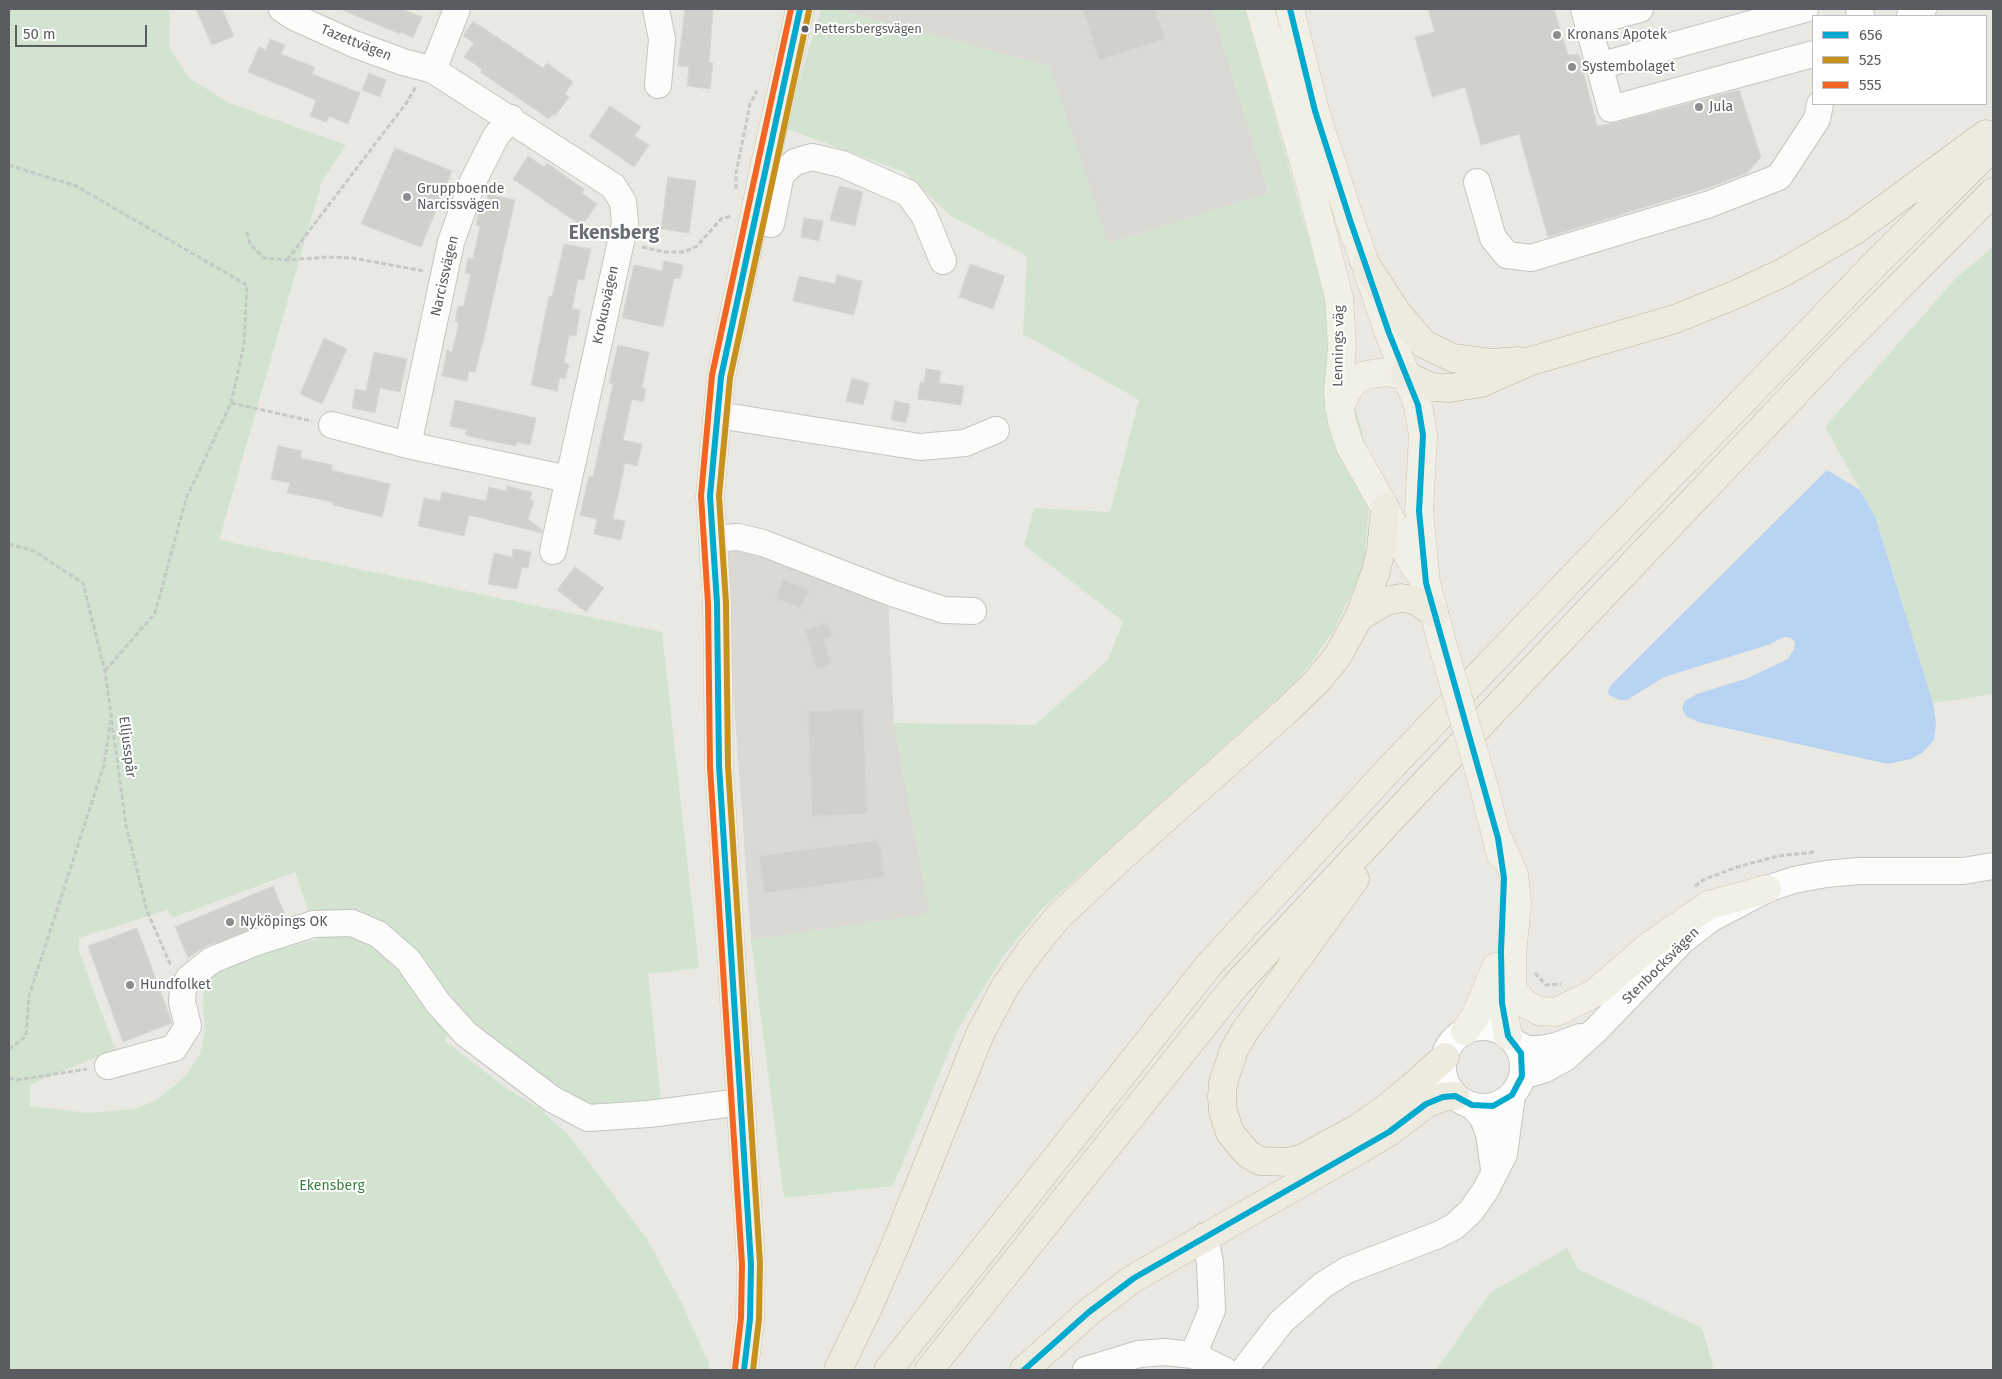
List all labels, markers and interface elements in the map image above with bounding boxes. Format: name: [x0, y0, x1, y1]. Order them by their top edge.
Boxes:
scale bar: [18, 15, 150, 47]
legend: [1812, 15, 1987, 105]
street label: Tazettvägen: [318, 21, 394, 65]
place label: Pettersbergsvägen: [814, 21, 922, 37]
marker: Pettersbergsvägen: [800, 24, 810, 34]
text: 50 m: [23, 25, 56, 43]
text: 656: [1859, 26, 1882, 44]
place label: Kronans Apotek: [1567, 27, 1667, 43]
marker: Kronans Apotek: [1551, 29, 1563, 41]
text: 525: [1859, 51, 1881, 69]
place label: Systembolaget: [1582, 59, 1675, 75]
marker: Systembolaget: [1566, 61, 1578, 73]
text: 555: [1859, 76, 1881, 94]
place label: Jula: [1709, 99, 1733, 115]
marker: Jula: [1693, 101, 1705, 113]
place label: Gruppboende Narcissvägen: [417, 181, 504, 213]
marker: Gruppboende Narcissvägen: [401, 191, 413, 203]
district label: Ekensberg: [569, 223, 659, 245]
street label: Narcissvägen: [428, 234, 462, 318]
street label: Krokusvägen: [589, 264, 623, 346]
street label: Lennings väg: [1330, 305, 1348, 387]
street label: Elljusspår: [115, 715, 139, 779]
place label: Nyköpings OK: [240, 914, 327, 930]
marker: Nyköpings OK: [224, 916, 236, 928]
street label: Stenbocksvägen: [1619, 924, 1703, 1008]
place label: Hundfolket: [140, 977, 211, 993]
marker: Hundfolket: [124, 979, 136, 991]
park label: Ekensberg: [299, 1178, 365, 1194]

